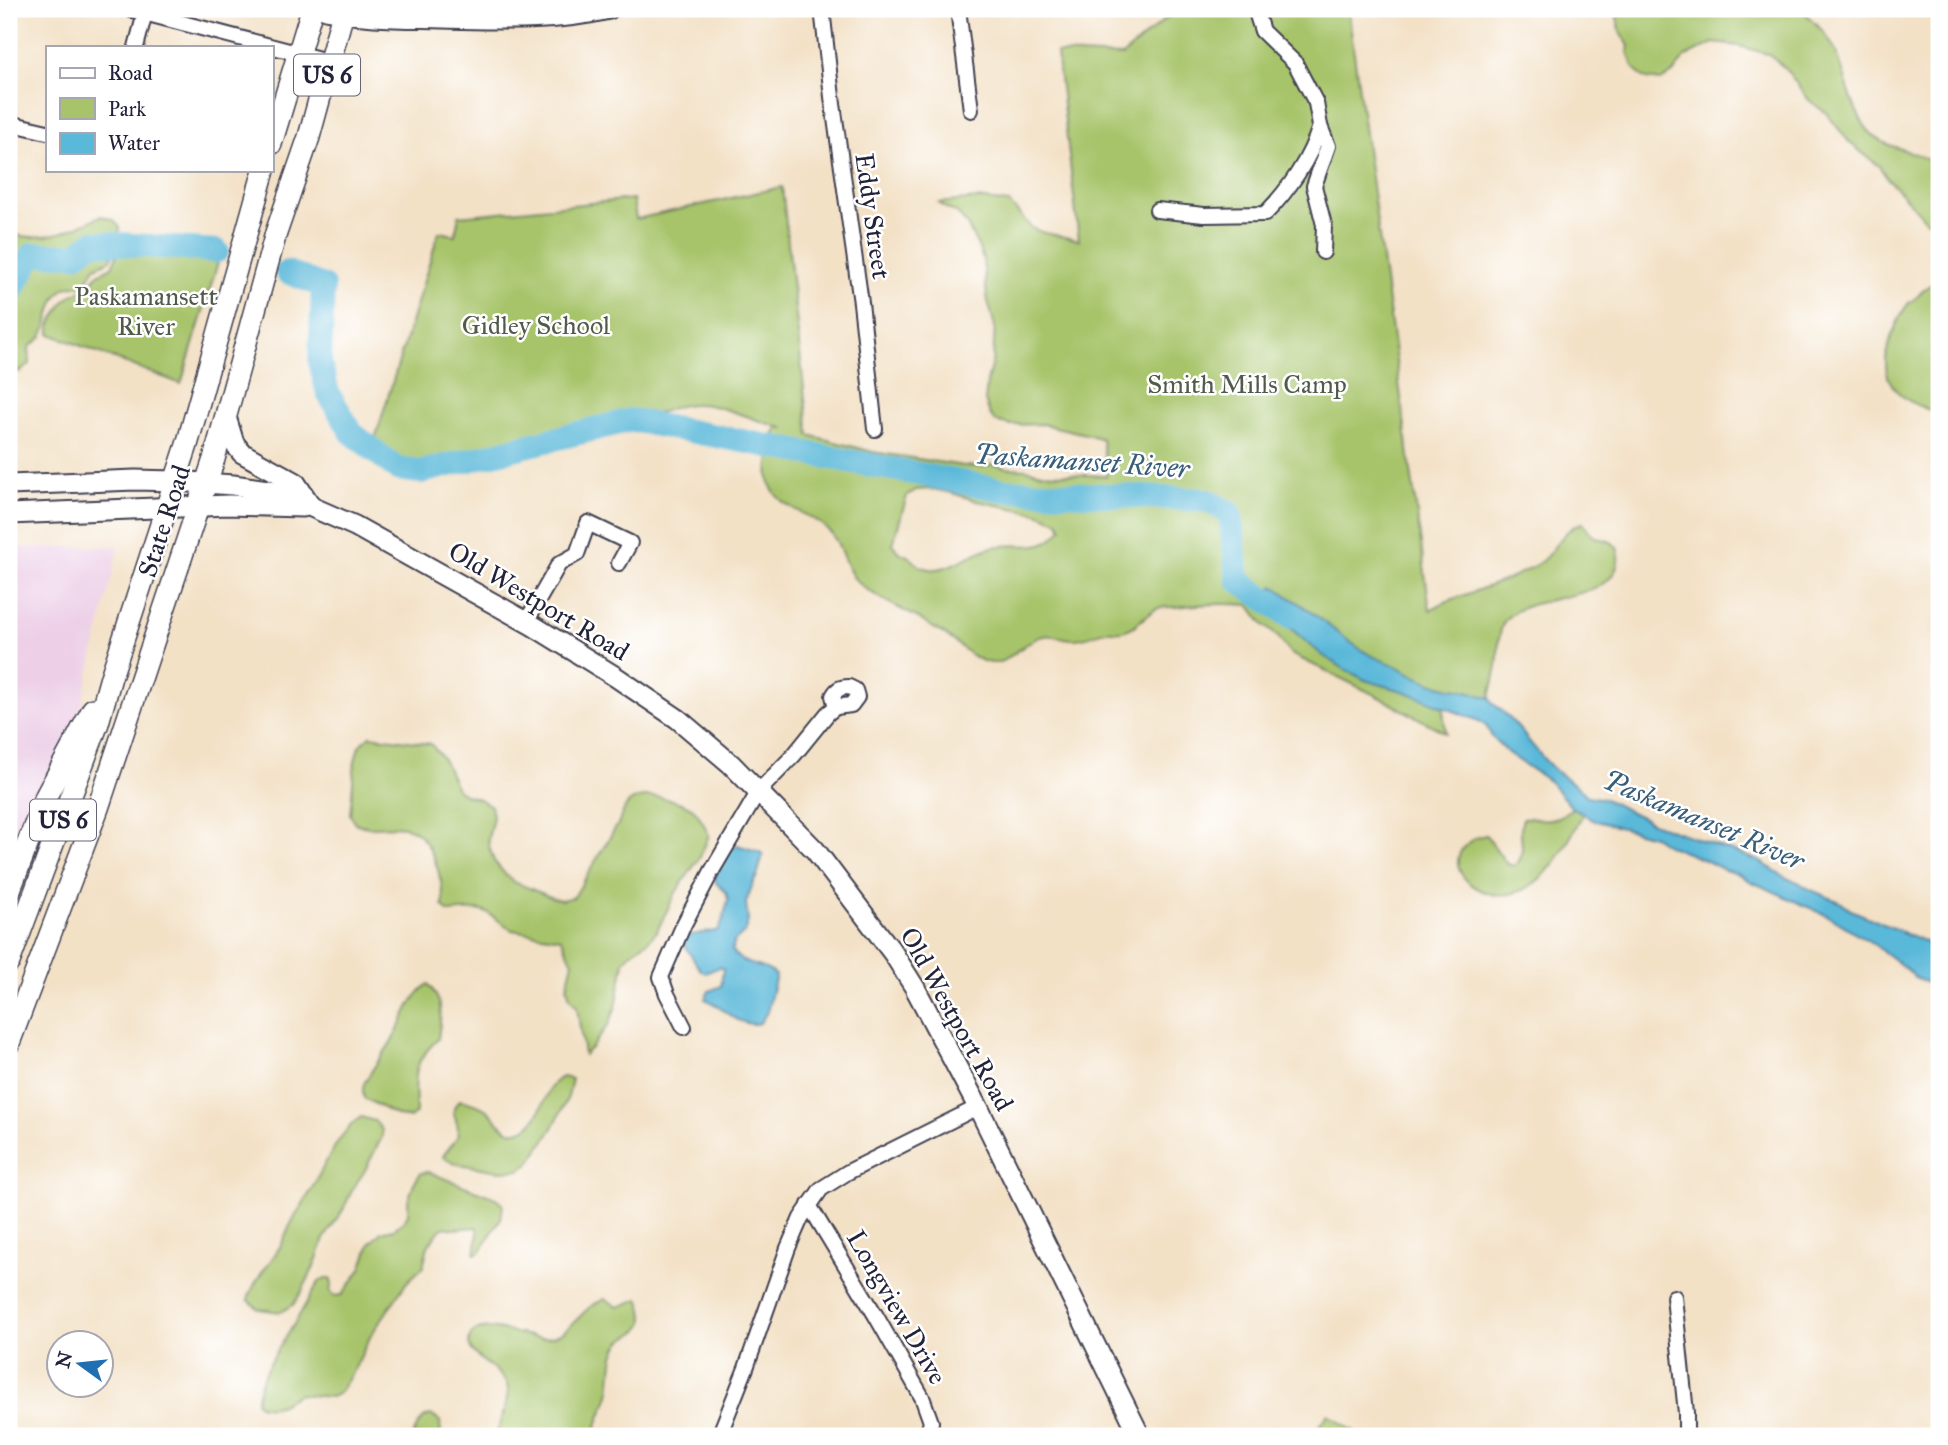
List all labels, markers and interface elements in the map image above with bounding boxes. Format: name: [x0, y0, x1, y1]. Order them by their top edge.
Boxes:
legend: [46, 46, 273, 172]
road number: US 6: [294, 54, 360, 96]
text: Road: [108, 60, 153, 86]
text: Park: [108, 96, 146, 122]
text: Water: [108, 130, 160, 156]
street label: Eddy Street: [848, 151, 898, 281]
park label: Paskamansett River: [74, 280, 218, 342]
park label: Gidley School: [462, 309, 610, 341]
park label: Smith Mills Camp: [1147, 368, 1347, 400]
water label: Paskamanset River: [973, 436, 1192, 486]
street label: State Road: [131, 461, 197, 581]
street label: Old Westport Road: [443, 535, 635, 667]
water label: Paskamanset River: [1598, 762, 1811, 879]
road number: US 6: [30, 800, 96, 840]
street label: Old Westport Road: [893, 922, 1021, 1116]
street label: Longview Drive: [840, 1224, 954, 1390]
north arrow: [46, 1330, 116, 1400]
text: N: [51, 1349, 77, 1370]

